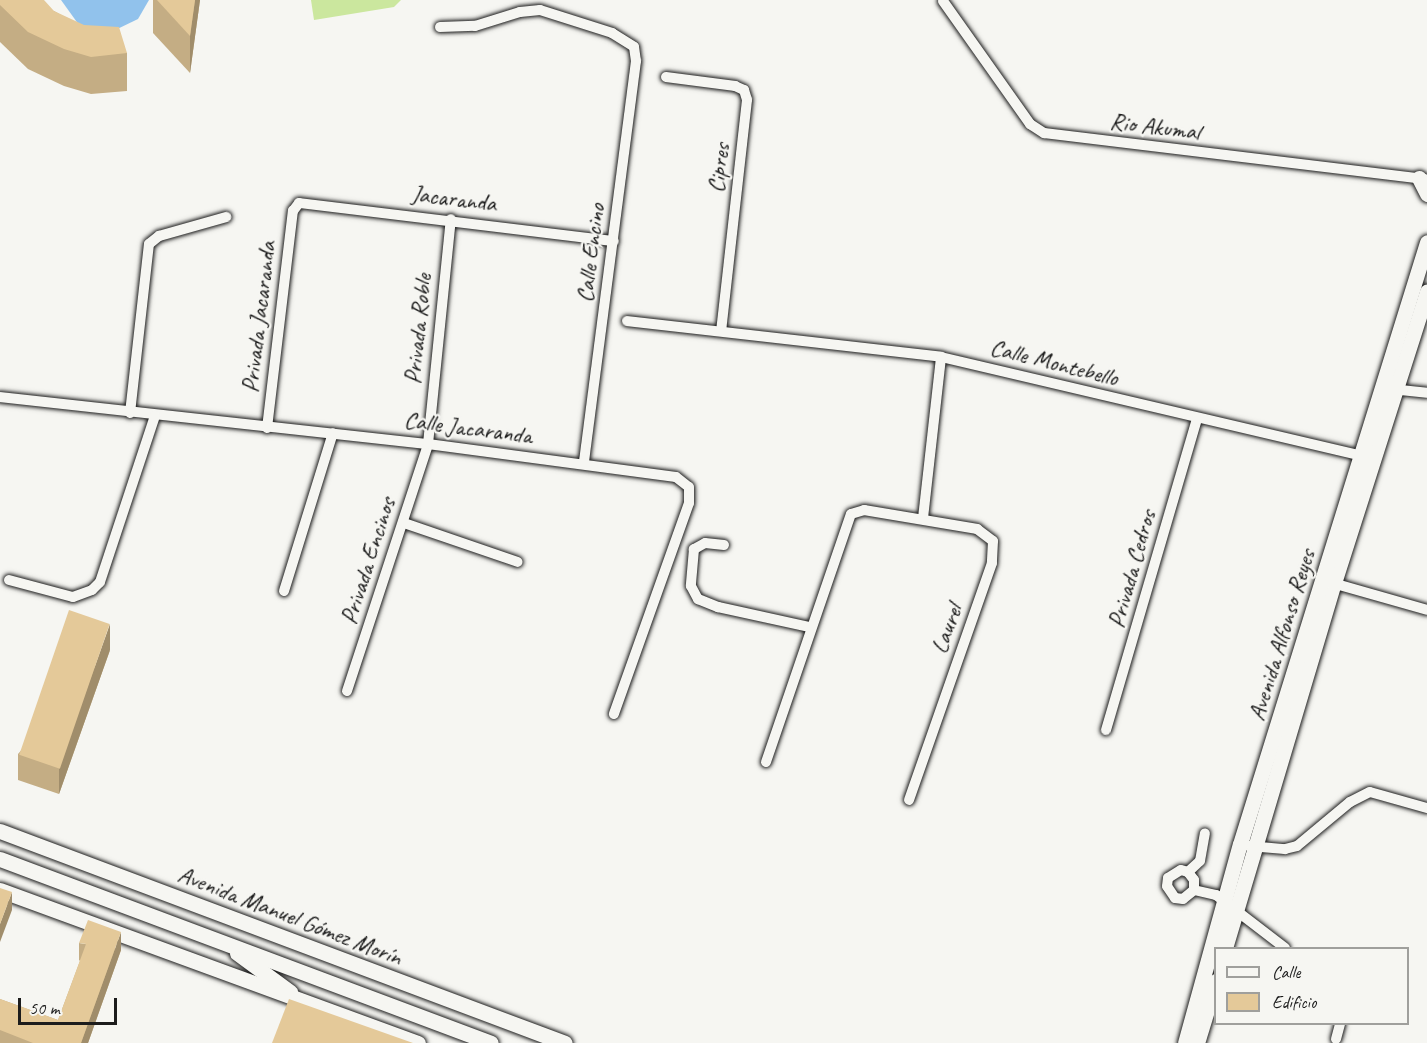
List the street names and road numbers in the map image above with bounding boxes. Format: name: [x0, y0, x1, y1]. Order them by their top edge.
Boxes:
street label: Rio Akumal: [1109, 107, 1201, 147]
street label: Cipres: [702, 142, 736, 194]
street label: Jacaranda: [410, 180, 498, 218]
street label: Calle Encino: [571, 202, 611, 304]
street label: Privada Jacaranda: [235, 240, 283, 394]
street label: Privada Roble: [398, 273, 438, 385]
street label: Calle Montebello: [987, 333, 1121, 393]
street label: Calle Jacaranda: [402, 406, 534, 450]
street label: Privada Encinos: [334, 494, 402, 628]
street label: Privada Cedros: [1101, 507, 1163, 631]
street label: Avenida Alfonso Reyes: [1242, 546, 1322, 724]
street label: Laurel: [925, 601, 969, 657]
street label: Avenida Manuel Gómez Morín: [174, 860, 406, 972]

